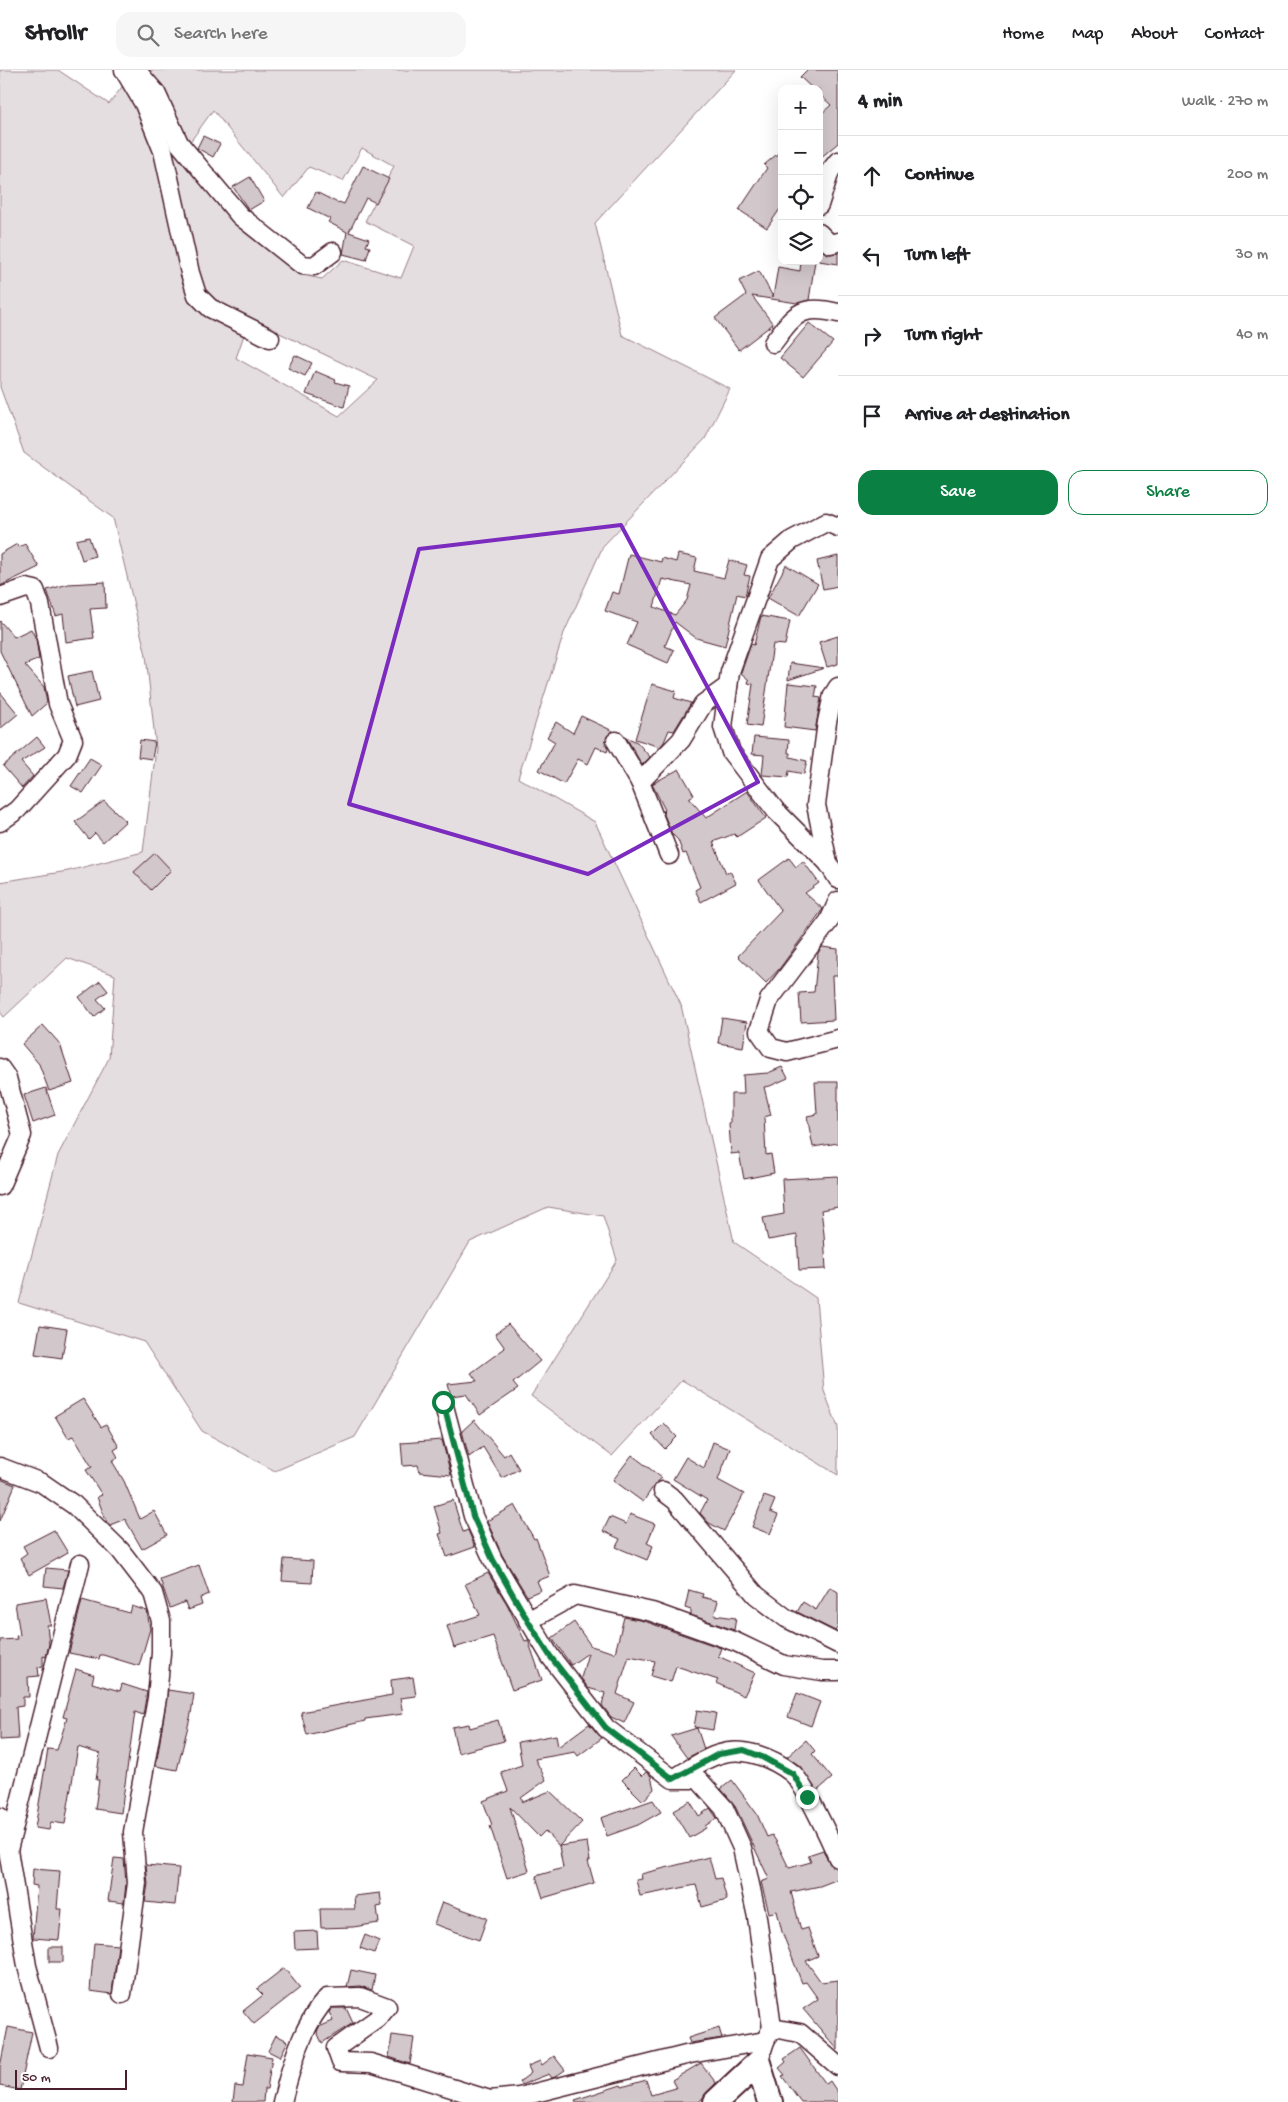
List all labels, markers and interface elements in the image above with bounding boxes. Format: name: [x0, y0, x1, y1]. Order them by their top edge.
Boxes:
search box: [116, 12, 466, 57]
text: Strollr: [25, 20, 86, 49]
icon: search: [134, 21, 162, 49]
text: Search here: [174, 23, 268, 46]
text: Home: [1002, 24, 1044, 45]
text: Map: [1072, 24, 1103, 45]
text: About: [1131, 24, 1177, 45]
text: Contact: [1205, 24, 1263, 45]
map controls: [778, 85, 823, 265]
button: +: [778, 85, 823, 130]
text: 4 min: [858, 90, 902, 115]
text: Walk · 270 m: [1182, 93, 1268, 112]
button: −: [778, 130, 823, 175]
icon: ahead: [858, 162, 886, 190]
text: Continue: [905, 164, 974, 187]
text: 200 m: [1227, 166, 1268, 185]
button: locate: [778, 175, 823, 220]
button: layers: [778, 220, 823, 265]
icon: left: [858, 242, 886, 270]
text: Turn left: [905, 244, 969, 267]
text: 30 m: [1235, 246, 1268, 265]
icon: right: [858, 322, 886, 350]
text: Turn right: [905, 324, 981, 347]
text: 40 m: [1236, 326, 1268, 345]
icon: arrive: [858, 402, 886, 430]
text: Arrive at destination: [905, 404, 1069, 427]
button: Save: [858, 470, 1058, 515]
button: Share: [1068, 470, 1268, 515]
route start: [432, 1391, 455, 1414]
route end: [796, 1786, 819, 1809]
scale bar: [15, 2067, 128, 2090]
text: 50 m: [22, 2070, 51, 2087]

